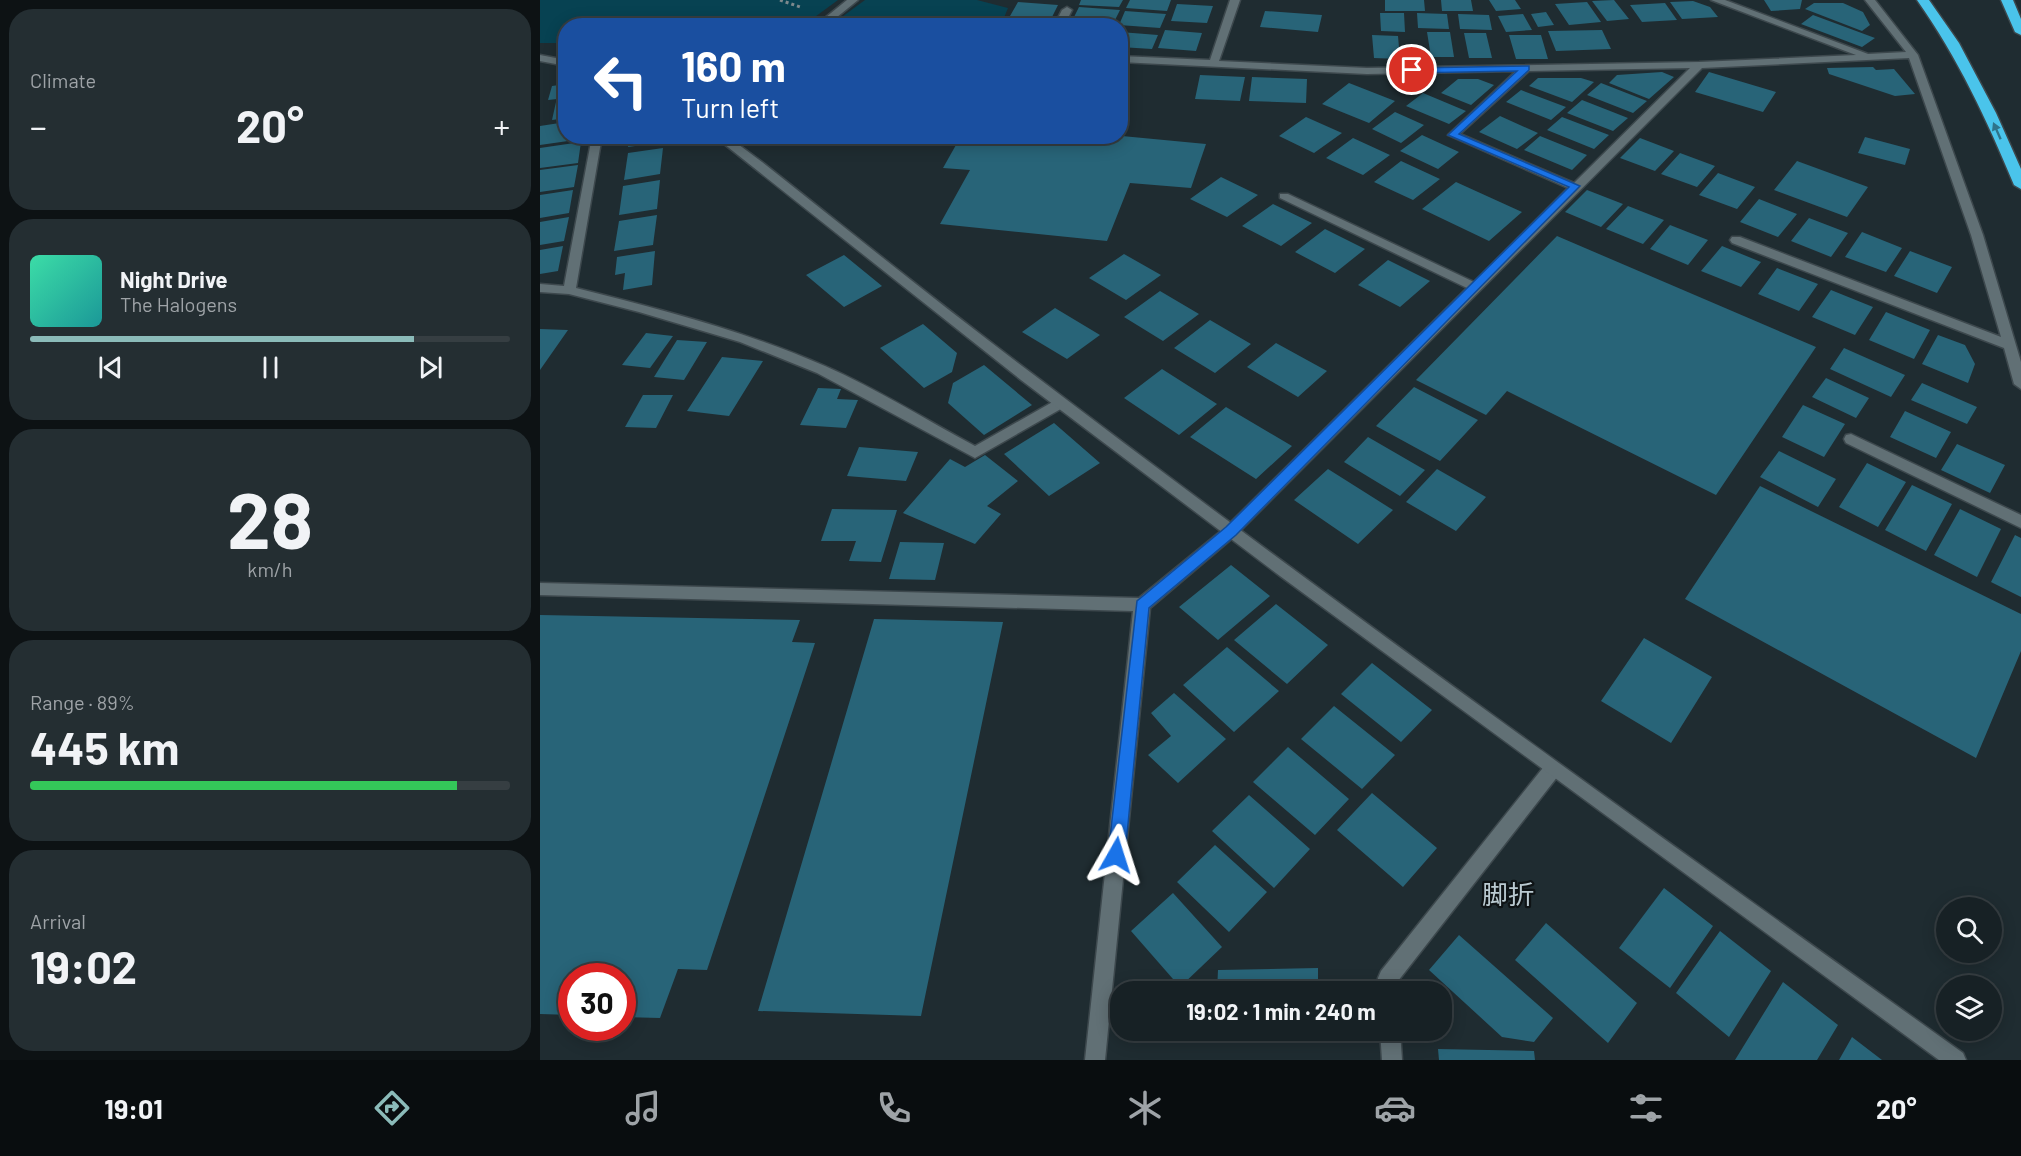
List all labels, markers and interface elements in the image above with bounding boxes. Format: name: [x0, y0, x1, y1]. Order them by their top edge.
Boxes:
text: 160 m: [681, 40, 786, 90]
icon: left: [582, 42, 660, 120]
pin: [1386, 44, 1437, 95]
icon: arrive: [1395, 53, 1428, 86]
text: Climate: [30, 68, 96, 92]
text: Turn left: [681, 91, 779, 123]
text: 20°: [236, 98, 304, 152]
text: −: [30, 106, 47, 146]
text: +: [494, 106, 510, 146]
one-way arrow: [1992, 122, 2002, 140]
text: Night Drive: [120, 266, 228, 292]
text: The Halogens: [120, 292, 237, 316]
icon: previous: [94, 351, 127, 384]
icon: pause: [254, 351, 287, 384]
icon: next: [414, 351, 447, 384]
text: 28: [227, 471, 313, 565]
text: km/h: [247, 557, 293, 581]
text: Range · 89%: [30, 690, 135, 714]
text: 445 km: [30, 720, 179, 774]
position arrow: [1084, 823, 1148, 887]
district label: 脚折: [1482, 878, 1534, 909]
map controls: [1936, 897, 2002, 1041]
button: search: [1936, 897, 2002, 963]
text: Arrival: [30, 909, 86, 933]
text: 19:02: [30, 939, 137, 993]
speed limit sign: 30: [558, 963, 636, 1041]
button: layers: [1936, 975, 2002, 1041]
text: 19:02 · 1 min · 240 m: [1186, 998, 1376, 1024]
icon: directions: [371, 1087, 413, 1129]
icon: music: [622, 1087, 664, 1129]
icon: phone: [873, 1087, 915, 1129]
icon: climate: [1124, 1087, 1166, 1129]
icon: car: [1374, 1087, 1416, 1129]
icon: filters: [1625, 1087, 1667, 1129]
text: 19:01: [104, 1092, 163, 1124]
text: 20°: [1876, 1092, 1917, 1124]

